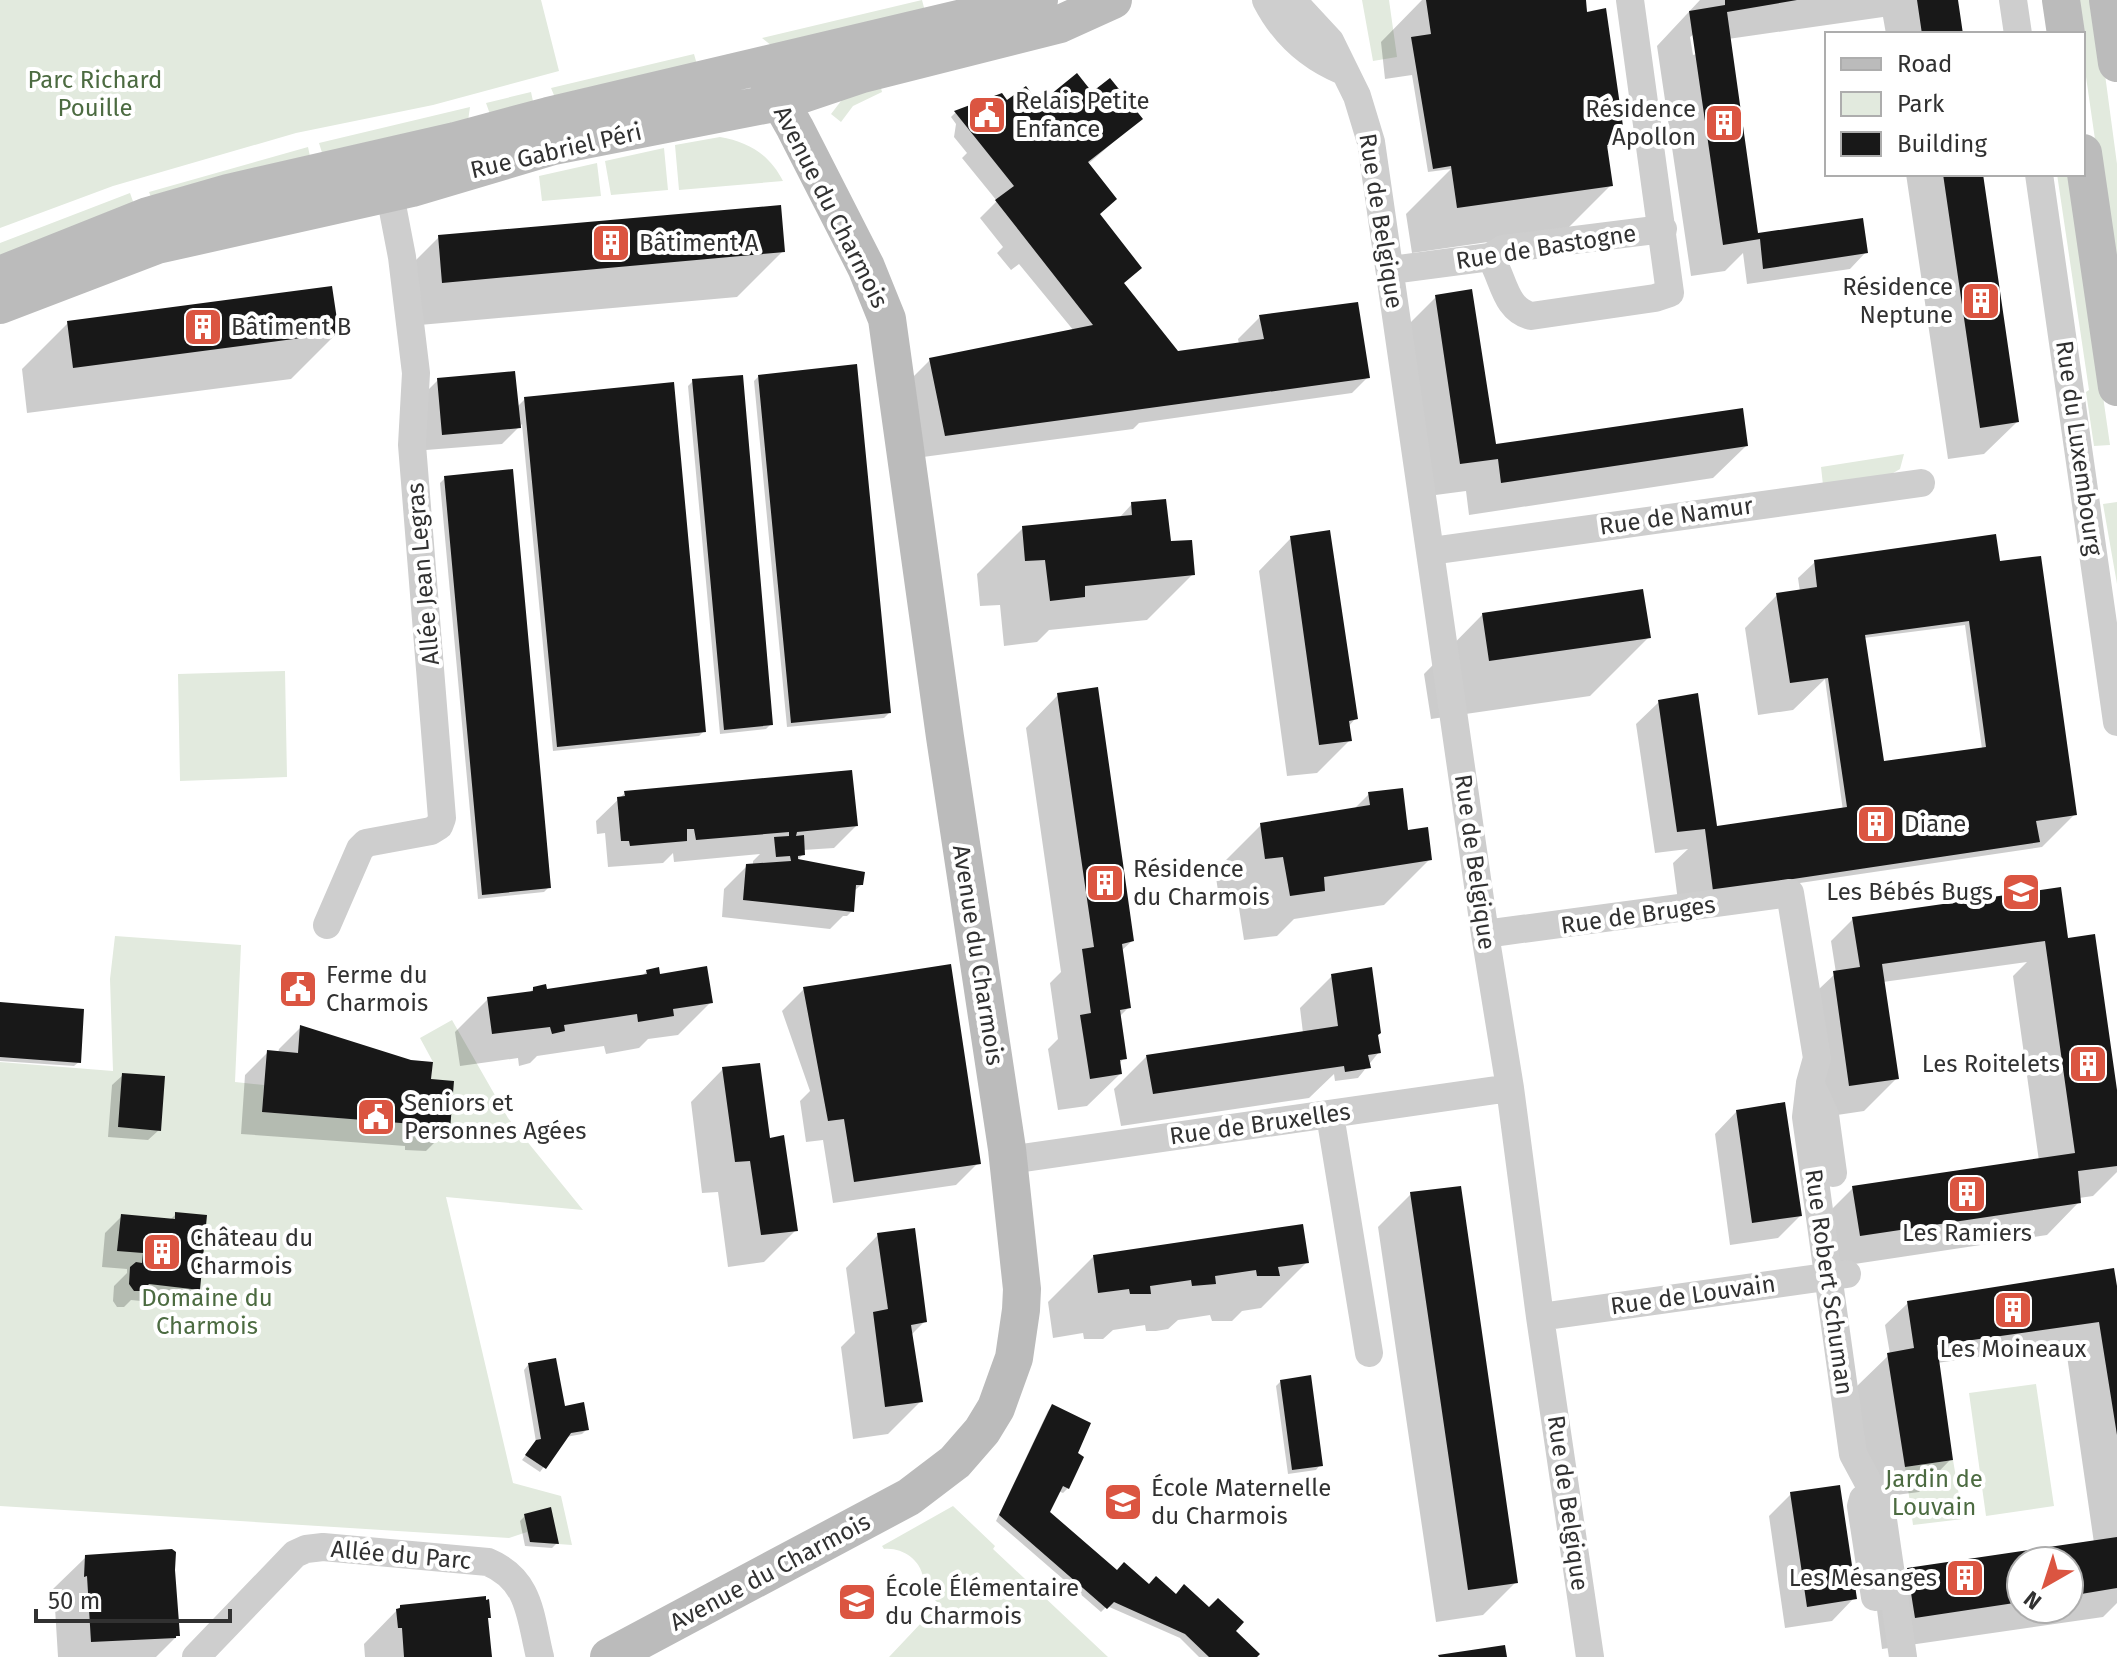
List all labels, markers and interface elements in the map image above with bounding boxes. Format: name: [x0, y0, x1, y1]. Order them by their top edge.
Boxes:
legend: [1825, 32, 2085, 176]
text: Road: [1897, 50, 1952, 78]
park label: Parc Richard Pouille: [28, 66, 162, 122]
place label: Relais Petite Enfance: [1015, 87, 1150, 143]
text: Park: [1897, 90, 1945, 118]
public building icon: Relais Petite Enfance: [966, 94, 1008, 136]
place label: Résidence Apollon: [1585, 95, 1696, 151]
street label: Avenue du Charmois: [768, 101, 894, 313]
building icon: Résidence Apollon: [1703, 102, 1745, 144]
street label: Rue Gabriel Péri: [467, 118, 645, 184]
text: Building: [1897, 130, 1987, 158]
street label: Rue de Belgique: [1353, 131, 1409, 311]
street label: Rue de Bastogne: [1454, 219, 1638, 275]
building icon: Bâtiment A: [590, 222, 632, 264]
place label: Bâtiment A: [639, 229, 759, 257]
place label: Résidence Neptune: [1842, 273, 1953, 329]
building icon: Résidence Neptune: [1960, 280, 2002, 322]
building icon: Bâtiment B: [182, 306, 224, 348]
place label: Bâtiment B: [231, 313, 351, 341]
street label: Rue du Luxembourg: [2050, 339, 2108, 558]
street label: Allée Jean Legras: [401, 482, 445, 666]
street label: Rue de Namur: [1597, 491, 1755, 541]
street label: Rue de Belgique: [1449, 772, 1501, 952]
building icon: Diane: [1855, 803, 1897, 845]
place label: Diane: [1904, 810, 1966, 838]
street label: Avenue du Charmois: [947, 843, 1009, 1067]
place label: Résidence du Charmois: [1133, 855, 1270, 911]
building icon: Résidence du Charmois: [1084, 862, 1126, 904]
school or university icon: Les Bébés Bugs: [2000, 871, 2042, 913]
place label: Les Bébés Bugs: [1826, 878, 1993, 906]
street label: Rue de Bruges: [1559, 890, 1717, 940]
place label: Ferme du Charmois: [326, 961, 428, 1017]
public building icon: Ferme du Charmois: [277, 968, 319, 1010]
building icon: Les Roitelets: [2067, 1043, 2109, 1085]
place label: Les Roitelets: [1922, 1050, 2060, 1078]
place label: Seniors et Personnes Agées: [404, 1089, 586, 1145]
public building icon: Seniors et Personnes Agées: [355, 1096, 397, 1138]
street label: Rue de Bruxelles: [1168, 1097, 1352, 1151]
street label: Rue Robert Schuman: [1799, 1167, 1859, 1397]
building icon: Les Ramiers: [1946, 1173, 1988, 1215]
place label: Les Ramiers: [1902, 1219, 2032, 1247]
place label: Château du Charmois: [190, 1224, 313, 1280]
building icon: Château du Charmois: [141, 1231, 183, 1273]
street label: Rue de Louvain: [1609, 1270, 1777, 1320]
park label: Domaine du Charmois: [141, 1284, 273, 1340]
building icon: Les Moineaux: [1992, 1289, 2034, 1331]
place label: Les Moineaux: [1939, 1335, 2087, 1363]
street label: Rue de Belgique: [1542, 1413, 1594, 1593]
park label: Jardin de Louvain: [1885, 1465, 1983, 1521]
place label: École Maternelle du Charmois: [1151, 1473, 1331, 1530]
school or university icon: École Maternelle du Charmois: [1102, 1481, 1144, 1523]
street label: Avenue du Charmois: [665, 1507, 875, 1637]
street label: Allée du Parc: [330, 1535, 472, 1575]
north arrow: [2005, 1545, 2085, 1625]
building icon: Les Mésanges: [1944, 1557, 1986, 1599]
place label: Les Mésanges: [1789, 1564, 1937, 1592]
scale bar: [36, 1573, 230, 1623]
place label: École Élémentaire du Charmois: [885, 1573, 1079, 1630]
school or university icon: École Élémentaire du Charmois: [836, 1581, 878, 1623]
text: N: [2019, 1585, 2047, 1615]
text: 50 m: [48, 1587, 100, 1615]

